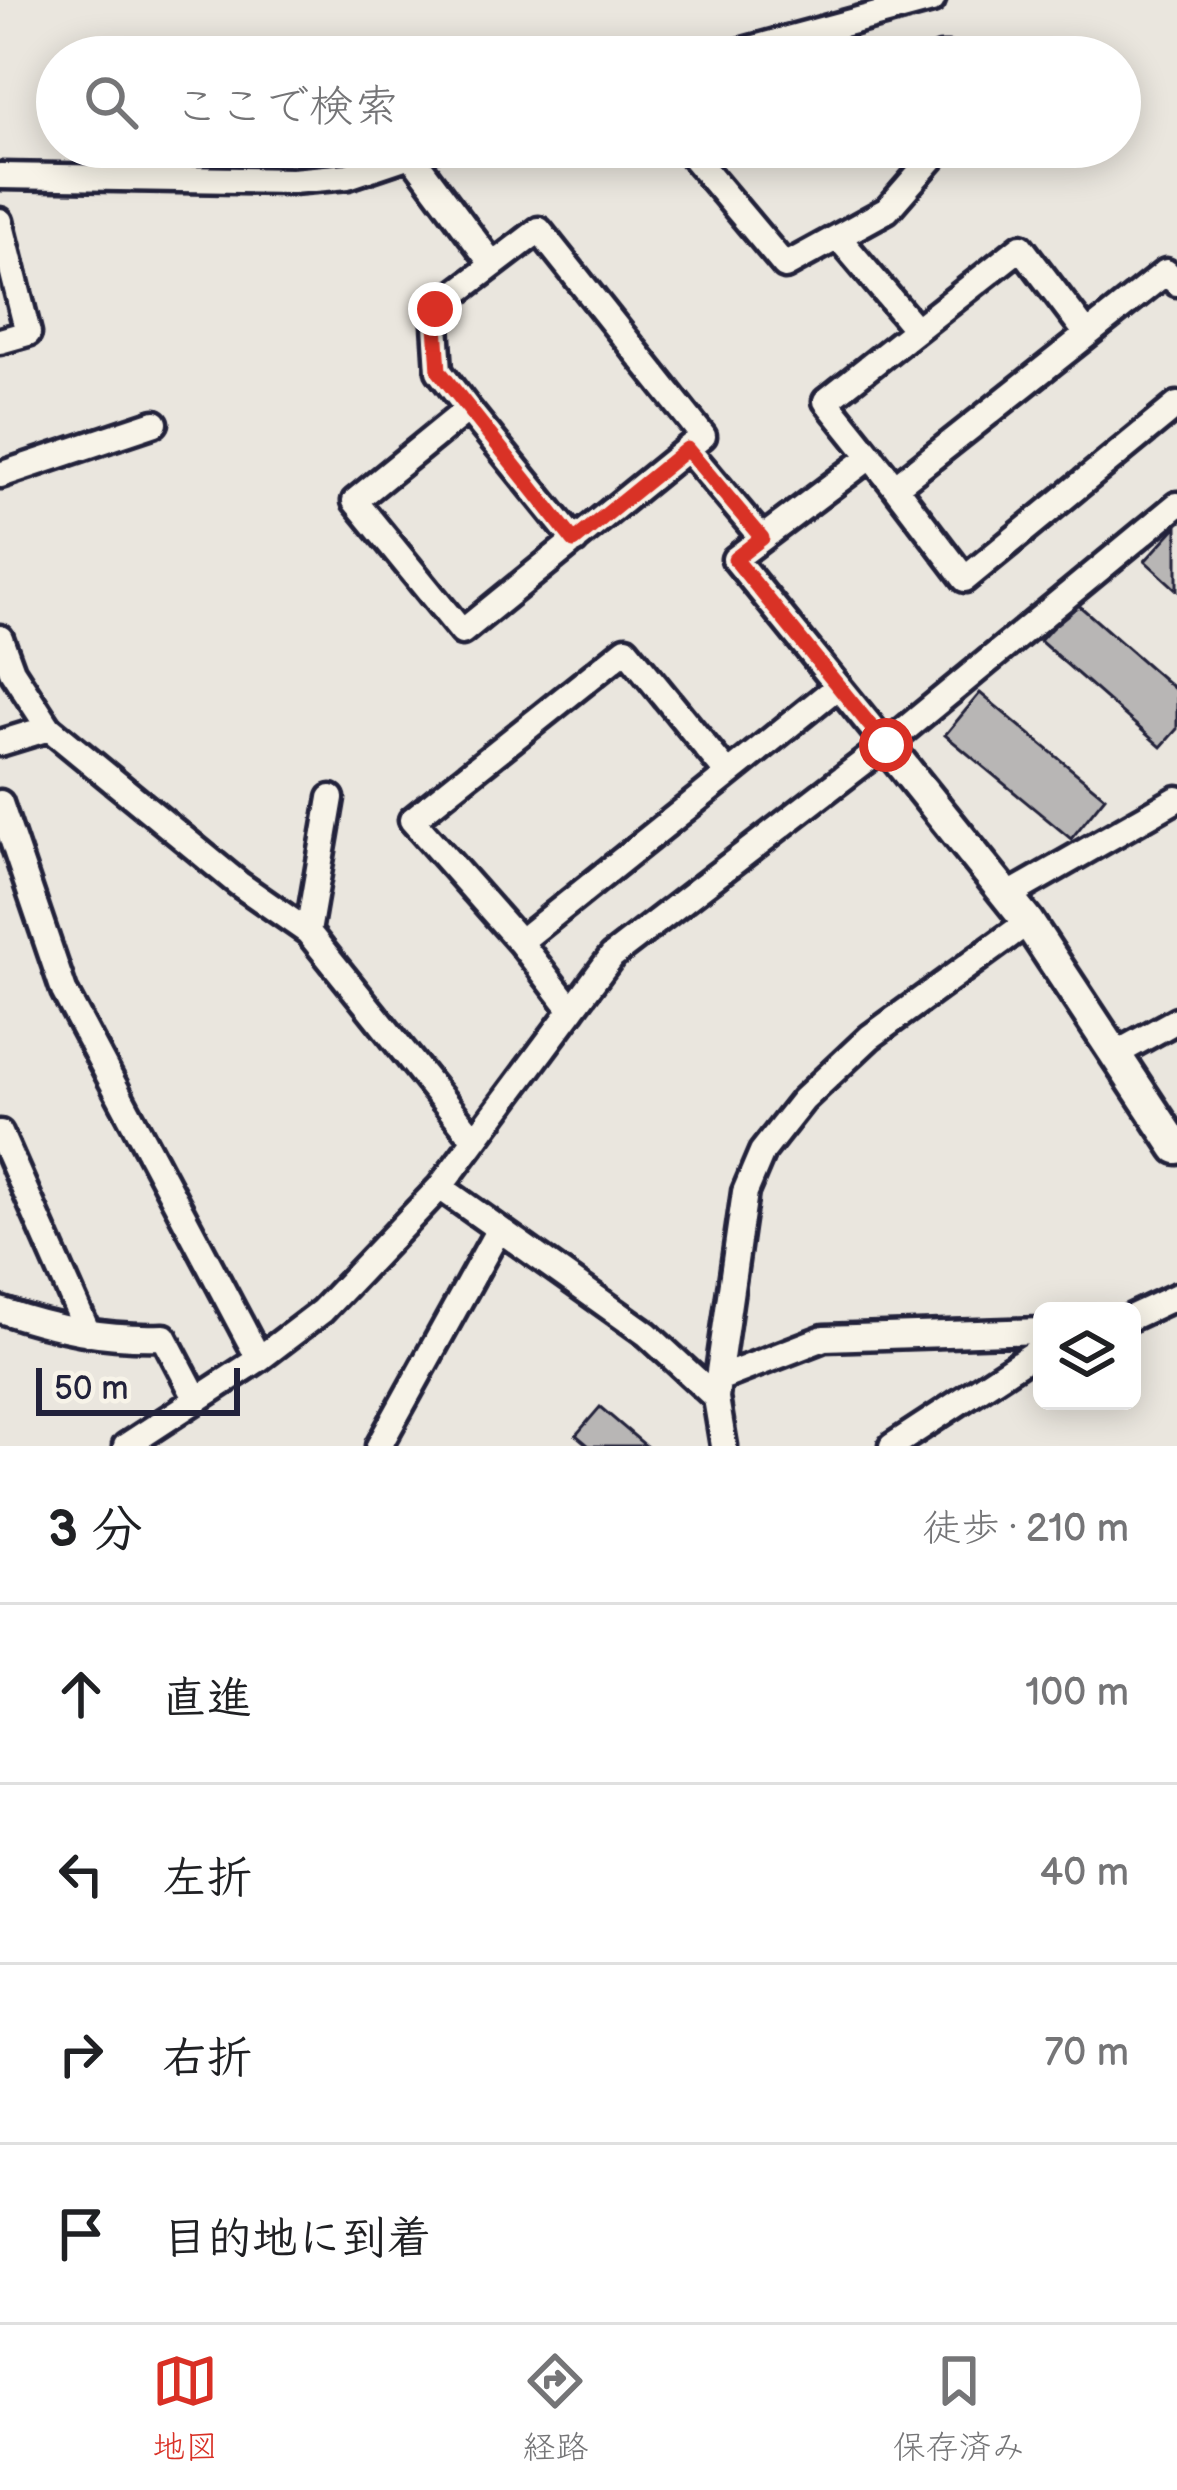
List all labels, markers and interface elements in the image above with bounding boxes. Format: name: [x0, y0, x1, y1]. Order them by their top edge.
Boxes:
search box: [36, 36, 1141, 168]
icon: search: [78, 69, 144, 135]
text: ここで検索: [174, 80, 399, 135]
route end: [408, 282, 462, 336]
route start: [859, 718, 913, 772]
map controls: [1033, 1302, 1141, 1410]
button: layers: [1033, 1302, 1141, 1410]
scale bar: [36, 1362, 240, 1415]
text: 50 m: [54, 1369, 129, 1409]
text: 3 分: [48, 1500, 143, 1561]
text: 徒歩 · 210 m: [922, 1506, 1129, 1553]
icon: ahead: [48, 1661, 114, 1727]
text: 100 m: [1025, 1670, 1129, 1717]
text: 直進: [162, 1672, 252, 1727]
icon: left: [48, 1841, 114, 1907]
text: 40 m: [1039, 1850, 1129, 1897]
text: 左折: [162, 1852, 252, 1907]
icon: right: [48, 2021, 114, 2087]
text: 70 m: [1044, 2030, 1129, 2077]
text: 右折: [162, 2032, 252, 2087]
icon: arrive: [48, 2201, 114, 2267]
text: 目的地に到着: [162, 2212, 432, 2267]
tab: 地図: [152, 2348, 218, 2468]
tab: 経路: [522, 2348, 588, 2468]
tab: 保存済み: [893, 2348, 1025, 2468]

